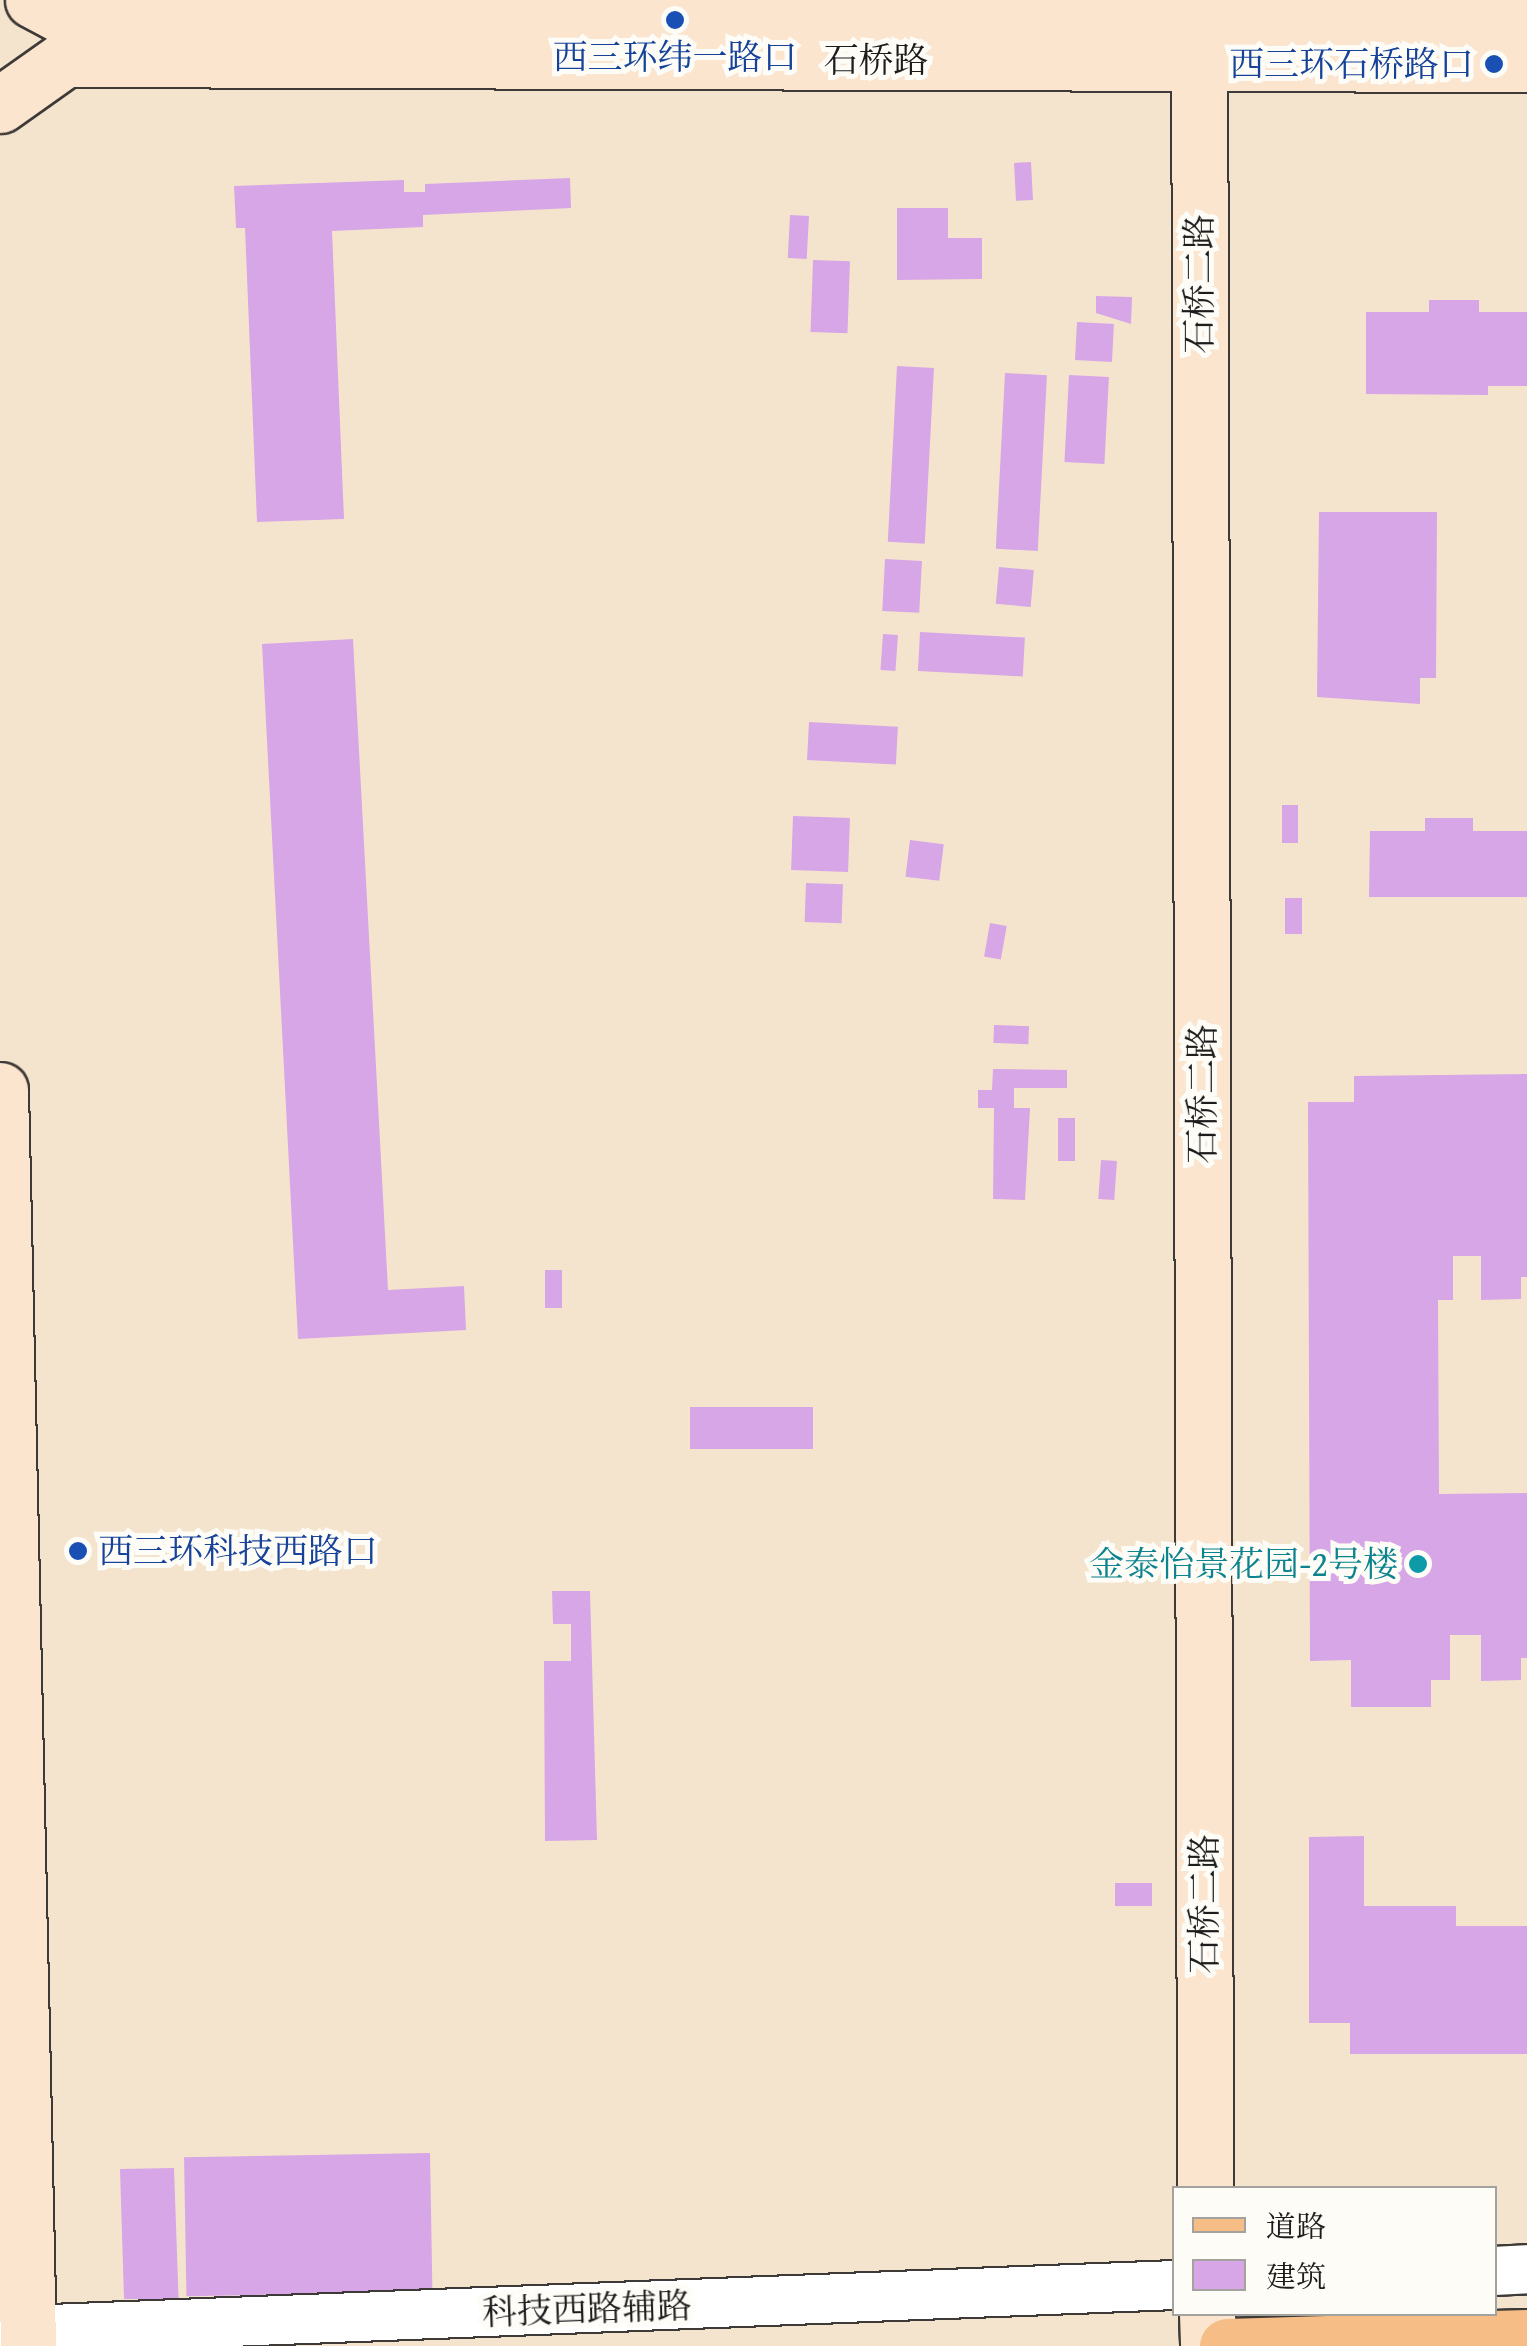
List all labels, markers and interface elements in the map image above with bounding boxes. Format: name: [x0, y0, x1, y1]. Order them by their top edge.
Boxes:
marker: 西三环纬一路口: [664, 9, 686, 31]
place label: 西三环纬一路口: [553, 36, 797, 78]
street label: 石桥路: [824, 39, 928, 81]
place label: 西三环石桥路口: [1229, 43, 1474, 85]
marker: 西三环石桥路口: [1483, 53, 1505, 75]
street label: 石桥二路: [1178, 214, 1220, 354]
street label: 石桥二路: [1181, 1024, 1223, 1164]
place label: 西三环科技西路口: [98, 1530, 378, 1572]
marker: 西三环科技西路口: [67, 1540, 89, 1562]
place label: 金泰怡景花园-2号楼: [1089, 1543, 1398, 1585]
marker: 金泰怡景花园-2号楼: [1407, 1553, 1429, 1575]
street label: 石桥二路: [1183, 1834, 1225, 1974]
legend: [1172, 2186, 1497, 2316]
text: 道路: [1266, 2204, 1326, 2248]
text: 建筑: [1266, 2254, 1326, 2298]
street label: 科技西路辅路: [481, 2284, 693, 2334]

